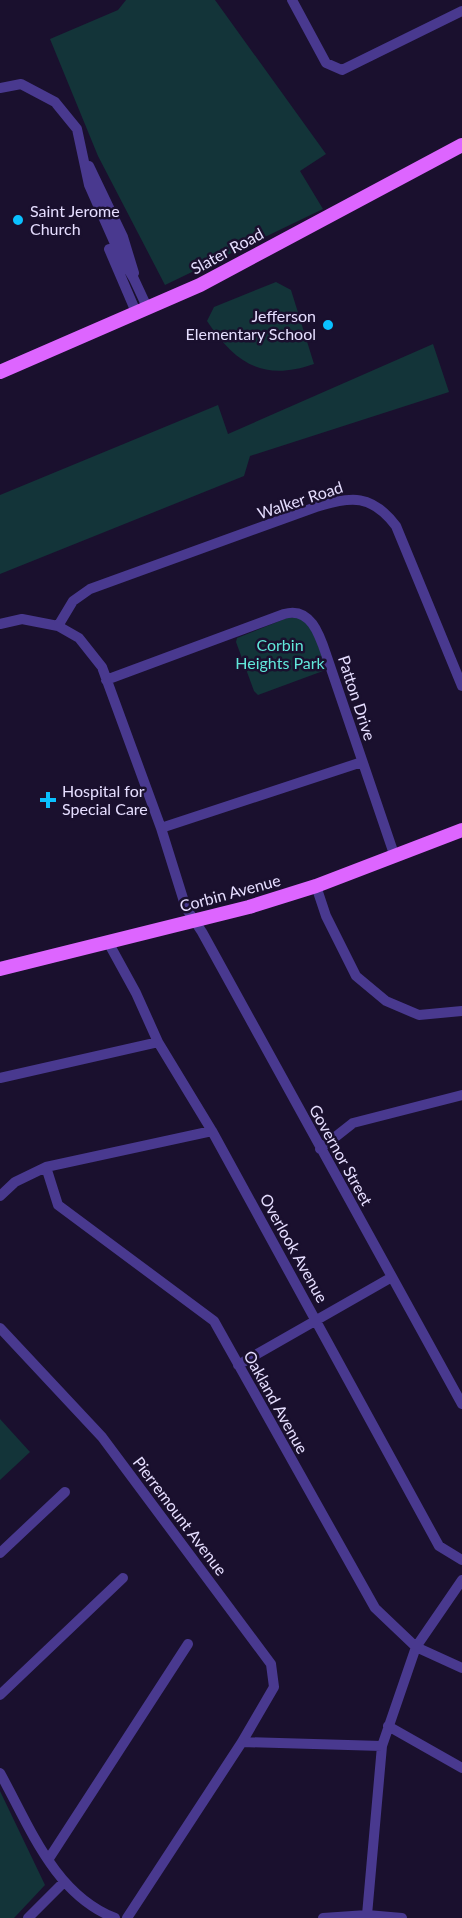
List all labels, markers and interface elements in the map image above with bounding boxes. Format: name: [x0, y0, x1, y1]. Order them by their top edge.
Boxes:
place label: Saint Jerome Church: [30, 201, 120, 238]
marker: Saint Jerome Church: [11, 213, 25, 227]
street label: Slater Road: [187, 224, 266, 278]
place label: Jefferson Elementary School: [186, 306, 316, 343]
marker: Jefferson Elementary School: [321, 318, 335, 332]
street label: Walker Road: [255, 477, 345, 522]
park label: Corbin Heights Park: [235, 635, 326, 672]
street label: Patton Drive: [335, 653, 380, 743]
place label: Hospital for Special Care: [62, 781, 148, 818]
marker: Hospital for Special Care: [39, 791, 57, 809]
street label: Corbin Avenue: [177, 870, 282, 915]
street label: Governor Street: [306, 1101, 377, 1209]
street label: Overlook Avenue: [257, 1190, 332, 1306]
street label: Oakland Avenue: [240, 1347, 313, 1457]
street label: Pierremount Avenue: [130, 1453, 231, 1579]

